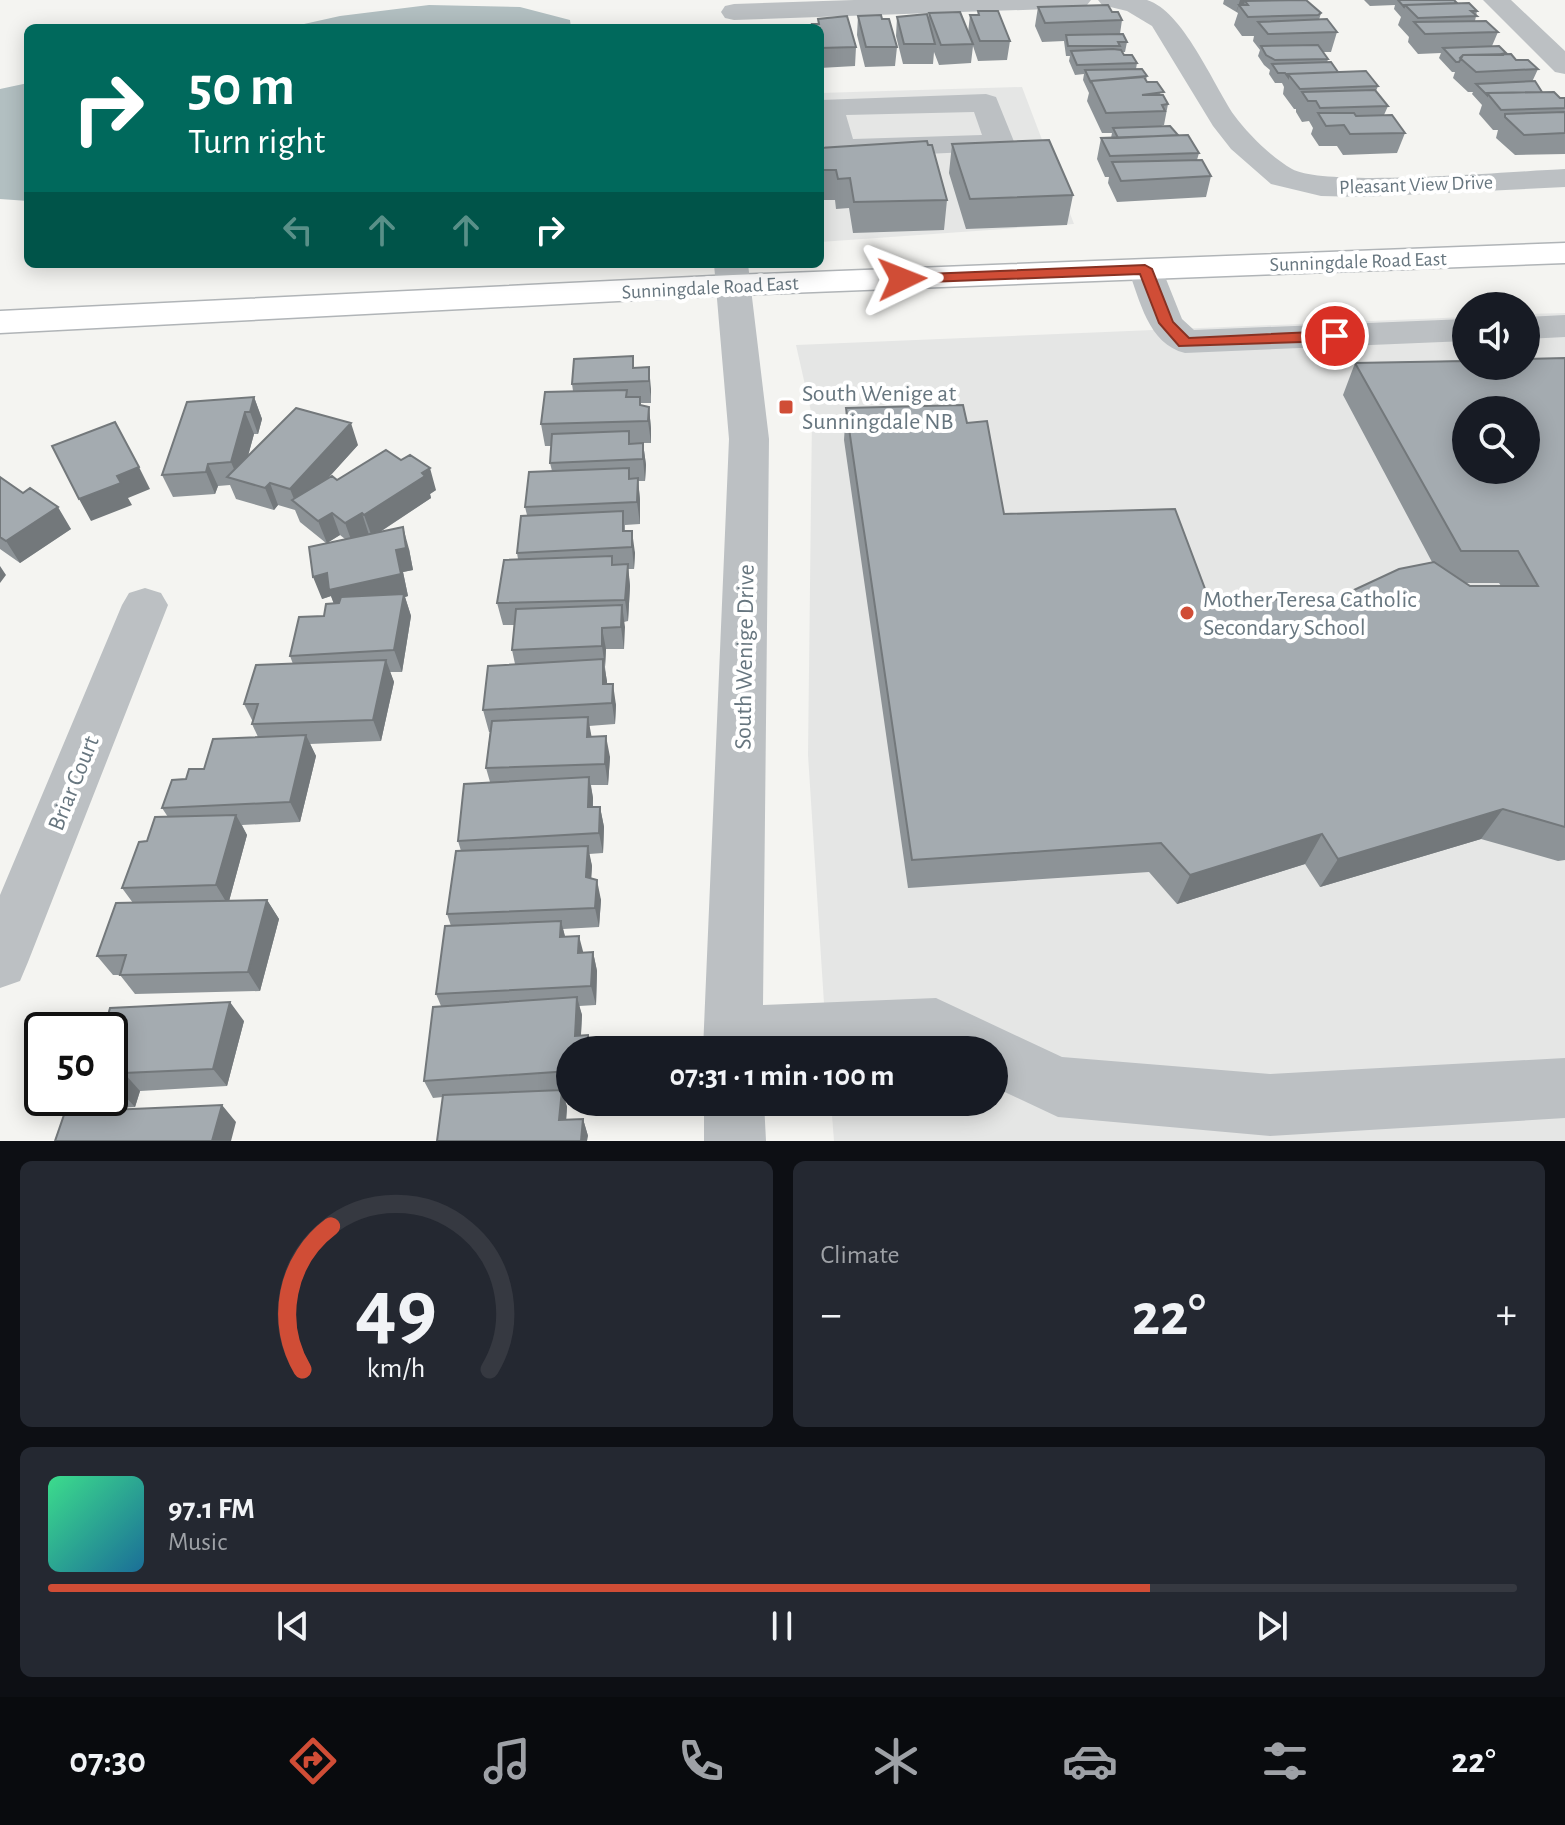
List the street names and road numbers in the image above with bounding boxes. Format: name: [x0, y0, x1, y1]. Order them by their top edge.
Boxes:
street label: Pleasant View Drive: [1339, 172, 1493, 198]
street label: Sunningdale Road East: [1269, 249, 1448, 275]
street label: Sunningdale Road East: [621, 273, 800, 303]
street label: South Wenige Drive: [731, 564, 759, 750]
street label: Briar Court: [44, 732, 104, 834]

